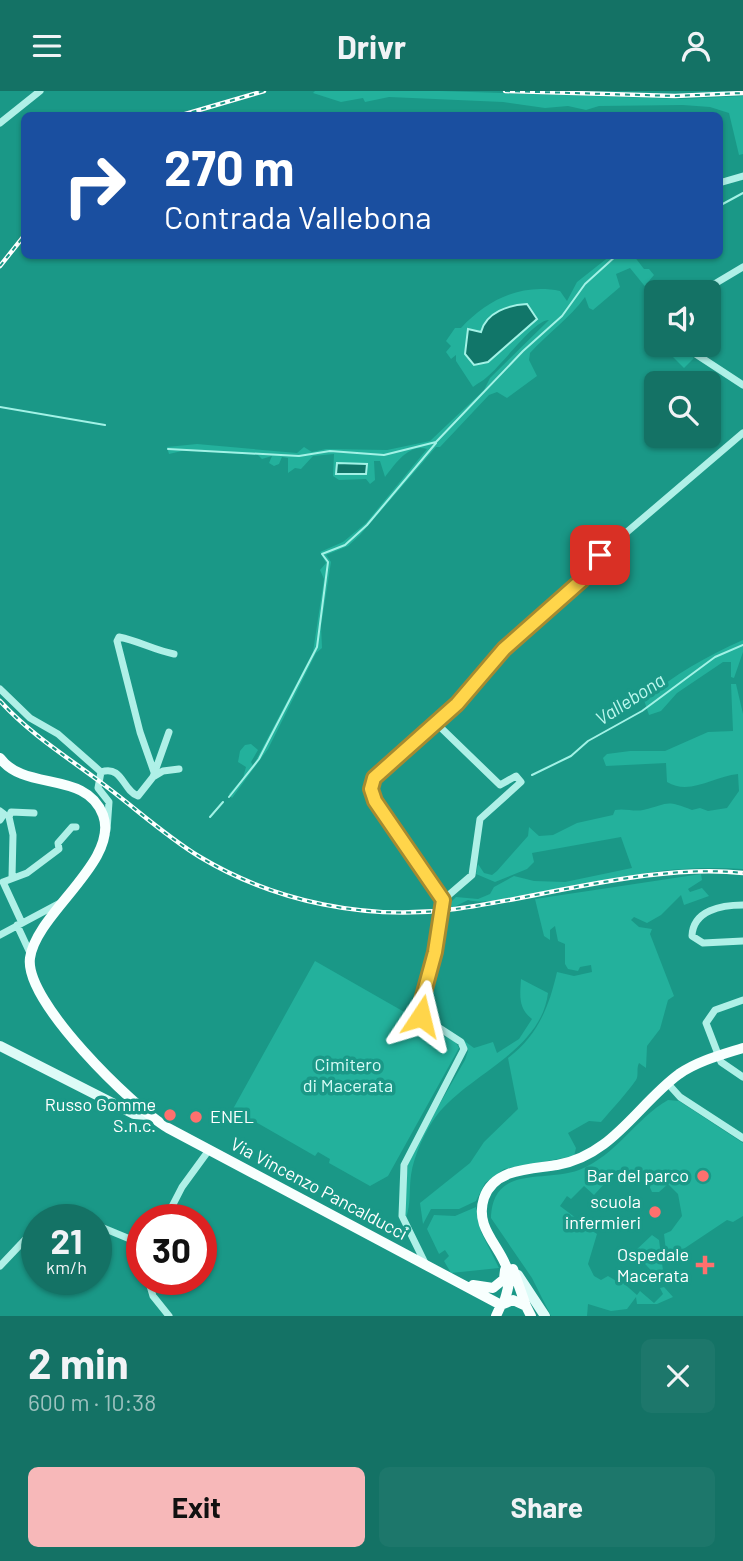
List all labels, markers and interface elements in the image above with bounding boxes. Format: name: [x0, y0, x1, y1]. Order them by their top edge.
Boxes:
icon: menu: [28, 27, 66, 65]
text: Drivr: [337, 27, 406, 65]
icon: person: [677, 27, 715, 65]
text: 270 m: [164, 137, 294, 196]
icon: right: [49, 140, 140, 231]
text: Contrada Vallebona: [164, 197, 432, 235]
map controls: [644, 280, 721, 448]
button: sound: [644, 280, 721, 357]
button: search: [644, 371, 721, 448]
pin: [570, 525, 630, 585]
icon: arrive: [581, 536, 619, 574]
water label: Vallebona: [591, 668, 669, 730]
position arrow: [384, 979, 458, 1053]
park label: Cimitero di Macerata: [303, 1053, 393, 1096]
place label: Russo Gomme S.n.c.: [45, 1093, 156, 1136]
place label: ENEL: [210, 1105, 254, 1127]
marker: Russo Gomme S.n.c.: [162, 1107, 178, 1123]
marker: ENEL: [188, 1109, 204, 1125]
street label: Via Vincenzo Pancalducci: [227, 1132, 412, 1244]
place label: Bar del parco: [587, 1164, 689, 1186]
marker: Bar del parco: [695, 1168, 711, 1184]
place label: scuola infermieri: [565, 1190, 641, 1233]
speed limit sign: 30: [126, 1204, 217, 1295]
marker: scuola infermieri: [647, 1204, 663, 1220]
text: 21: [51, 1219, 82, 1261]
place label: Ospedale Macerata: [617, 1243, 689, 1286]
marker: Ospedale Macerata: [695, 1255, 715, 1275]
text: km/h: [46, 1256, 87, 1278]
text: 2 min: [28, 1337, 129, 1387]
button: close: [641, 1339, 715, 1413]
text: 600 m · 10:38: [28, 1388, 156, 1416]
button: Exit: [28, 1467, 365, 1547]
button: Share: [379, 1467, 715, 1547]

